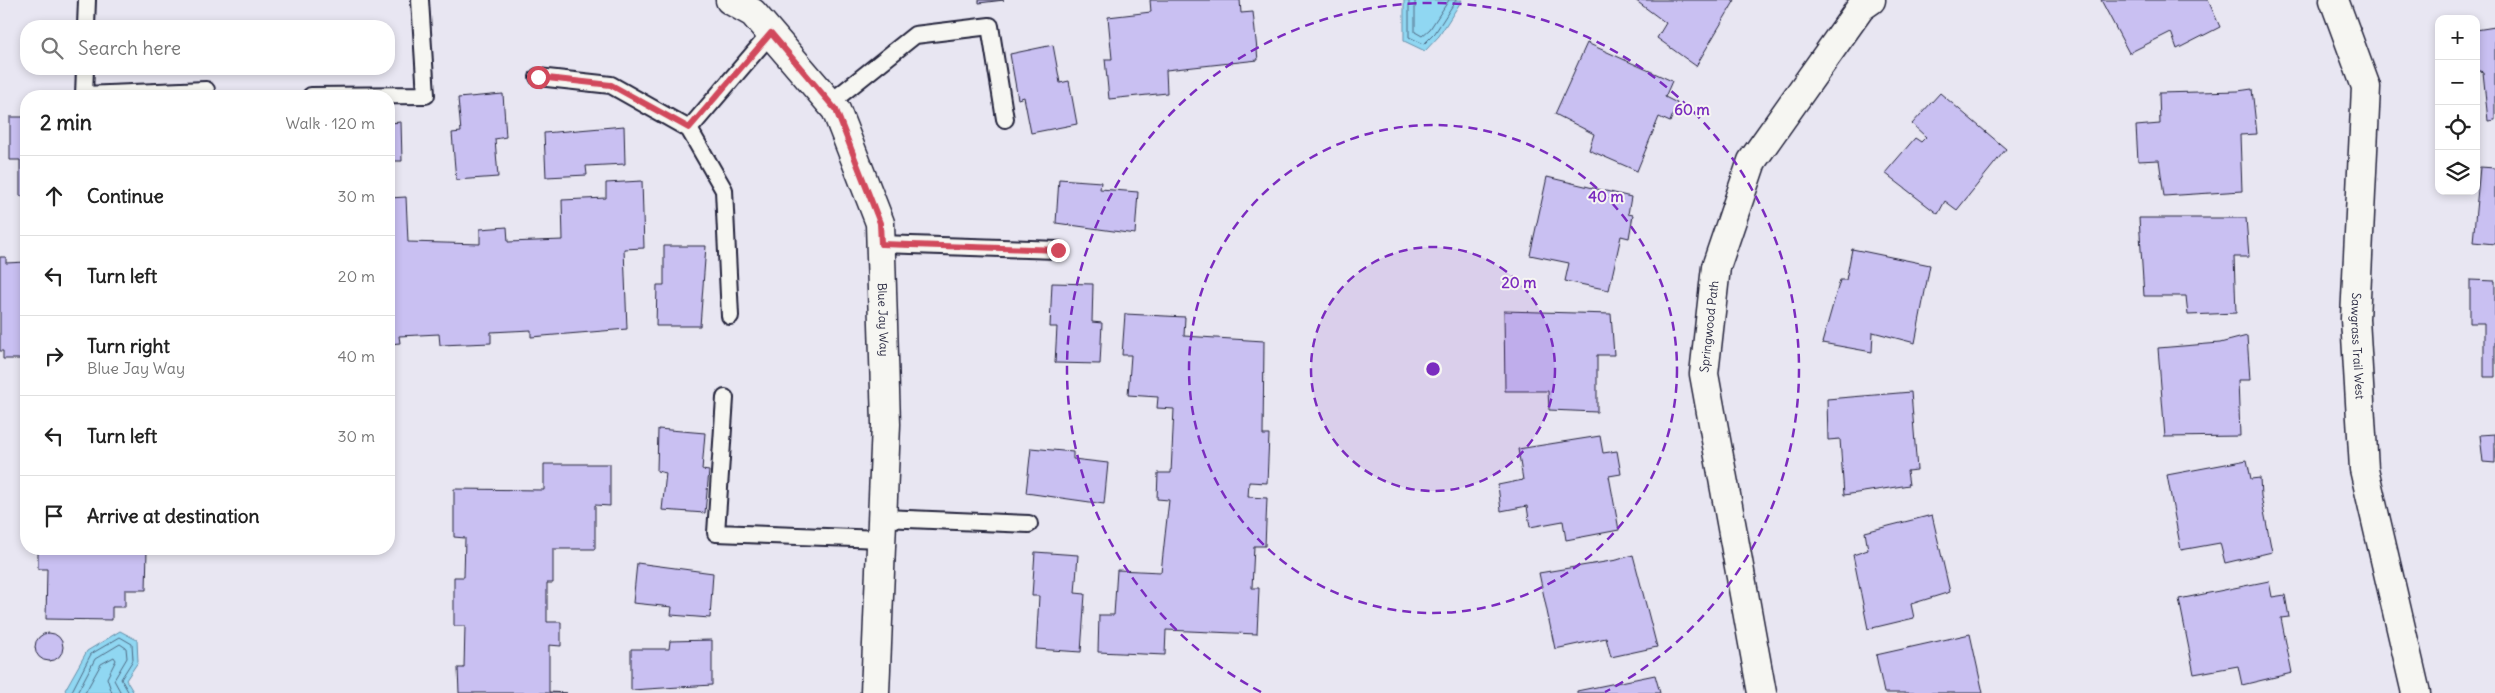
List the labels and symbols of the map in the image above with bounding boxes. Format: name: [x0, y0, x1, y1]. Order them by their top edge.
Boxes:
route start: [527, 66, 550, 89]
text: 60 m: [1674, 100, 1710, 119]
text: 40 m: [1588, 187, 1624, 206]
route end: [1047, 239, 1070, 262]
text: 20 m: [1502, 273, 1536, 292]
street label: Springwood Path: [1696, 280, 1721, 373]
street label: Blue Jay Way: [875, 283, 892, 357]
street label: Sawgrass Trail West: [2348, 292, 2368, 400]
centre of rings: [1424, 360, 1442, 378]

